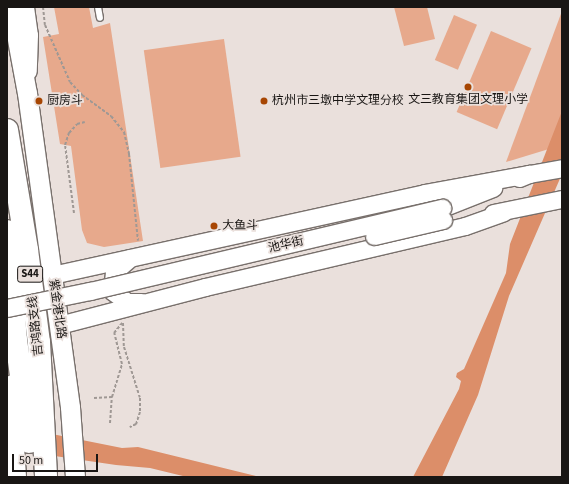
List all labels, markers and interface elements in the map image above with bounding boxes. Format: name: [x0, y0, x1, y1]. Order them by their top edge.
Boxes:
marker: 文三教育集团文理小学: [463, 82, 473, 92]
place label: 文三教育集团文理小学: [408, 93, 528, 107]
place label: 厨房斗: [47, 94, 83, 108]
place label: 杭州市三墩中学文理分校: [272, 94, 404, 108]
marker: 厨房斗: [34, 96, 44, 106]
marker: 杭州市三墩中学文理分校: [259, 96, 269, 106]
place label: 大鱼斗: [222, 219, 258, 233]
marker: 大鱼斗: [209, 221, 219, 231]
street label: 池华街: [267, 234, 305, 256]
road number: S44: [17, 265, 43, 283]
street label: 紫金港北路: [46, 278, 68, 340]
street label: 吉鸿路支线: [26, 295, 46, 357]
scale bar: [14, 446, 100, 472]
text: 50 m: [19, 452, 43, 469]

